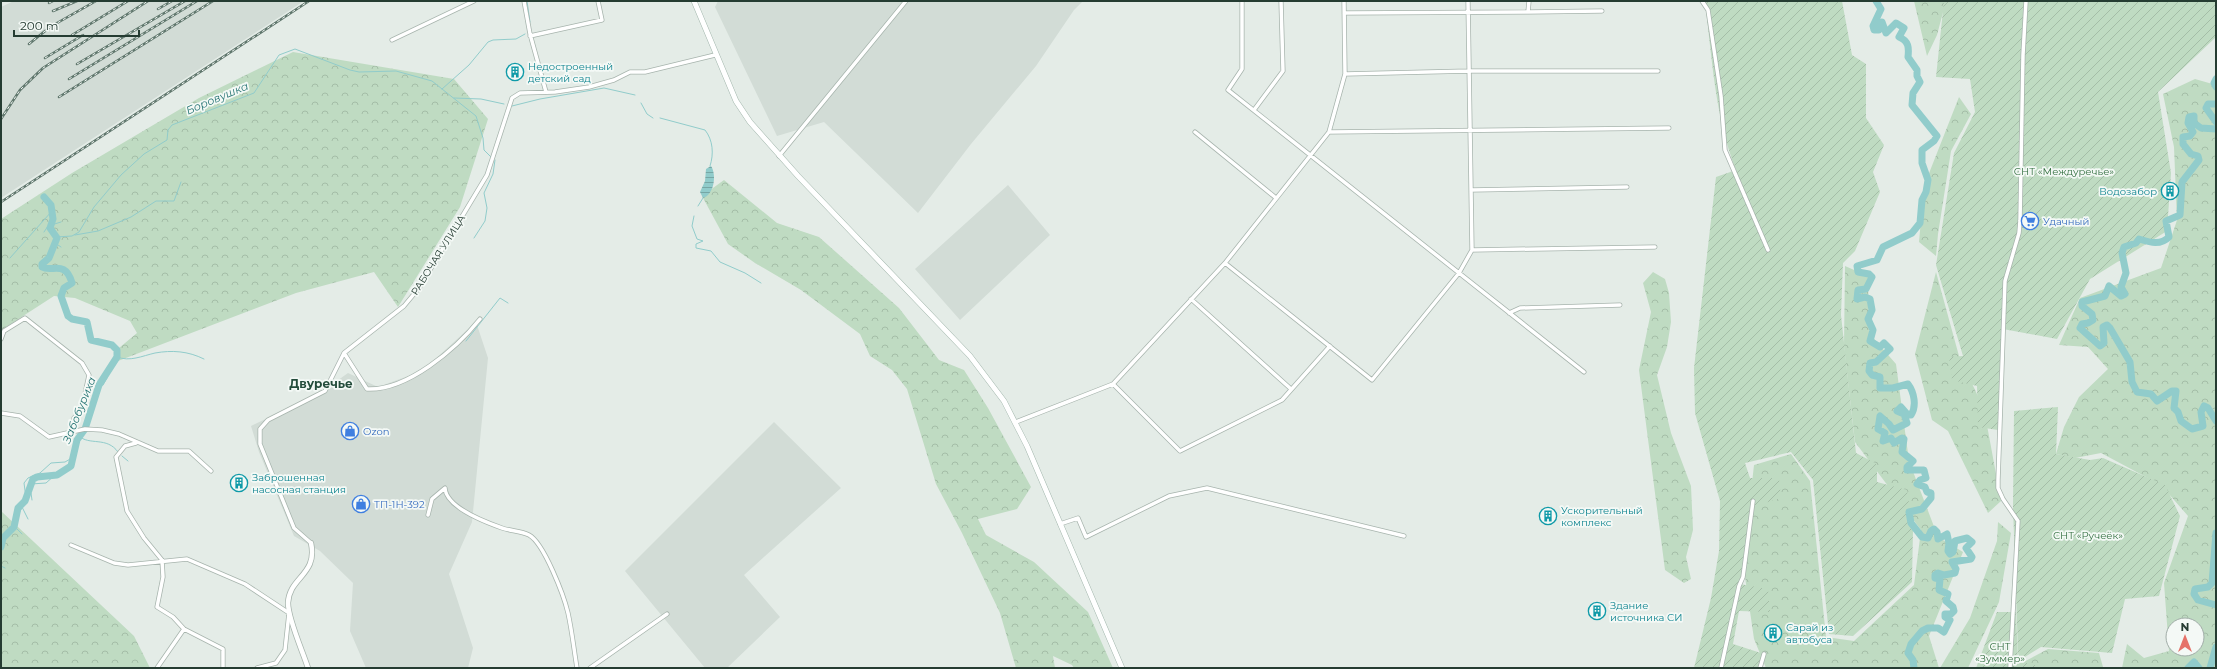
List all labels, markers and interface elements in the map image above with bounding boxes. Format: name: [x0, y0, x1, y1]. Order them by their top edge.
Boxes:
scale bar: [14, 12, 139, 38]
text: 200 m: [20, 18, 59, 33]
place label: Недостроенный детский сад: [528, 60, 613, 85]
building icon: Недостроенный детский сад: [505, 62, 525, 82]
water label: Боровушка: [184, 78, 251, 117]
park label: СНТ «Междуречье»: [2014, 165, 2114, 178]
building icon: Водозабор: [2160, 181, 2180, 201]
place label: Водозабор: [2099, 185, 2157, 198]
supermarket icon: Удачный: [2020, 211, 2040, 231]
street label: РАБОЧАЯ УЛИЦА: [408, 212, 468, 298]
place label: Удачный: [2043, 215, 2089, 228]
water label: Забобуриха: [59, 374, 99, 446]
district label: Двуречье: [289, 376, 353, 391]
shop icon: Ozon: [340, 421, 360, 441]
place label: Ozon: [363, 425, 389, 438]
place label: Заброшенная насосная станция: [252, 471, 346, 496]
building icon: Заброшенная насосная станция: [229, 473, 249, 493]
shop icon: ТП-1Н-392: [351, 494, 371, 514]
place label: ТП-1Н-392: [374, 498, 425, 511]
place label: Ускорительный комплекс: [1561, 504, 1643, 529]
building icon: Ускорительный комплекс: [1538, 506, 1558, 526]
park label: СНТ «Ручеёк»: [2053, 529, 2123, 542]
place label: Здание источника СИ: [1610, 599, 1682, 624]
building icon: Здание источника СИ: [1587, 601, 1607, 621]
north arrow: [2165, 617, 2205, 657]
text: N: [2181, 620, 2189, 634]
place label: Сарай из автобуса: [1786, 621, 1833, 646]
building icon: Сарай из автобуса: [1763, 623, 1783, 643]
park label: СНТ «Зуммер»: [1975, 640, 2025, 665]

